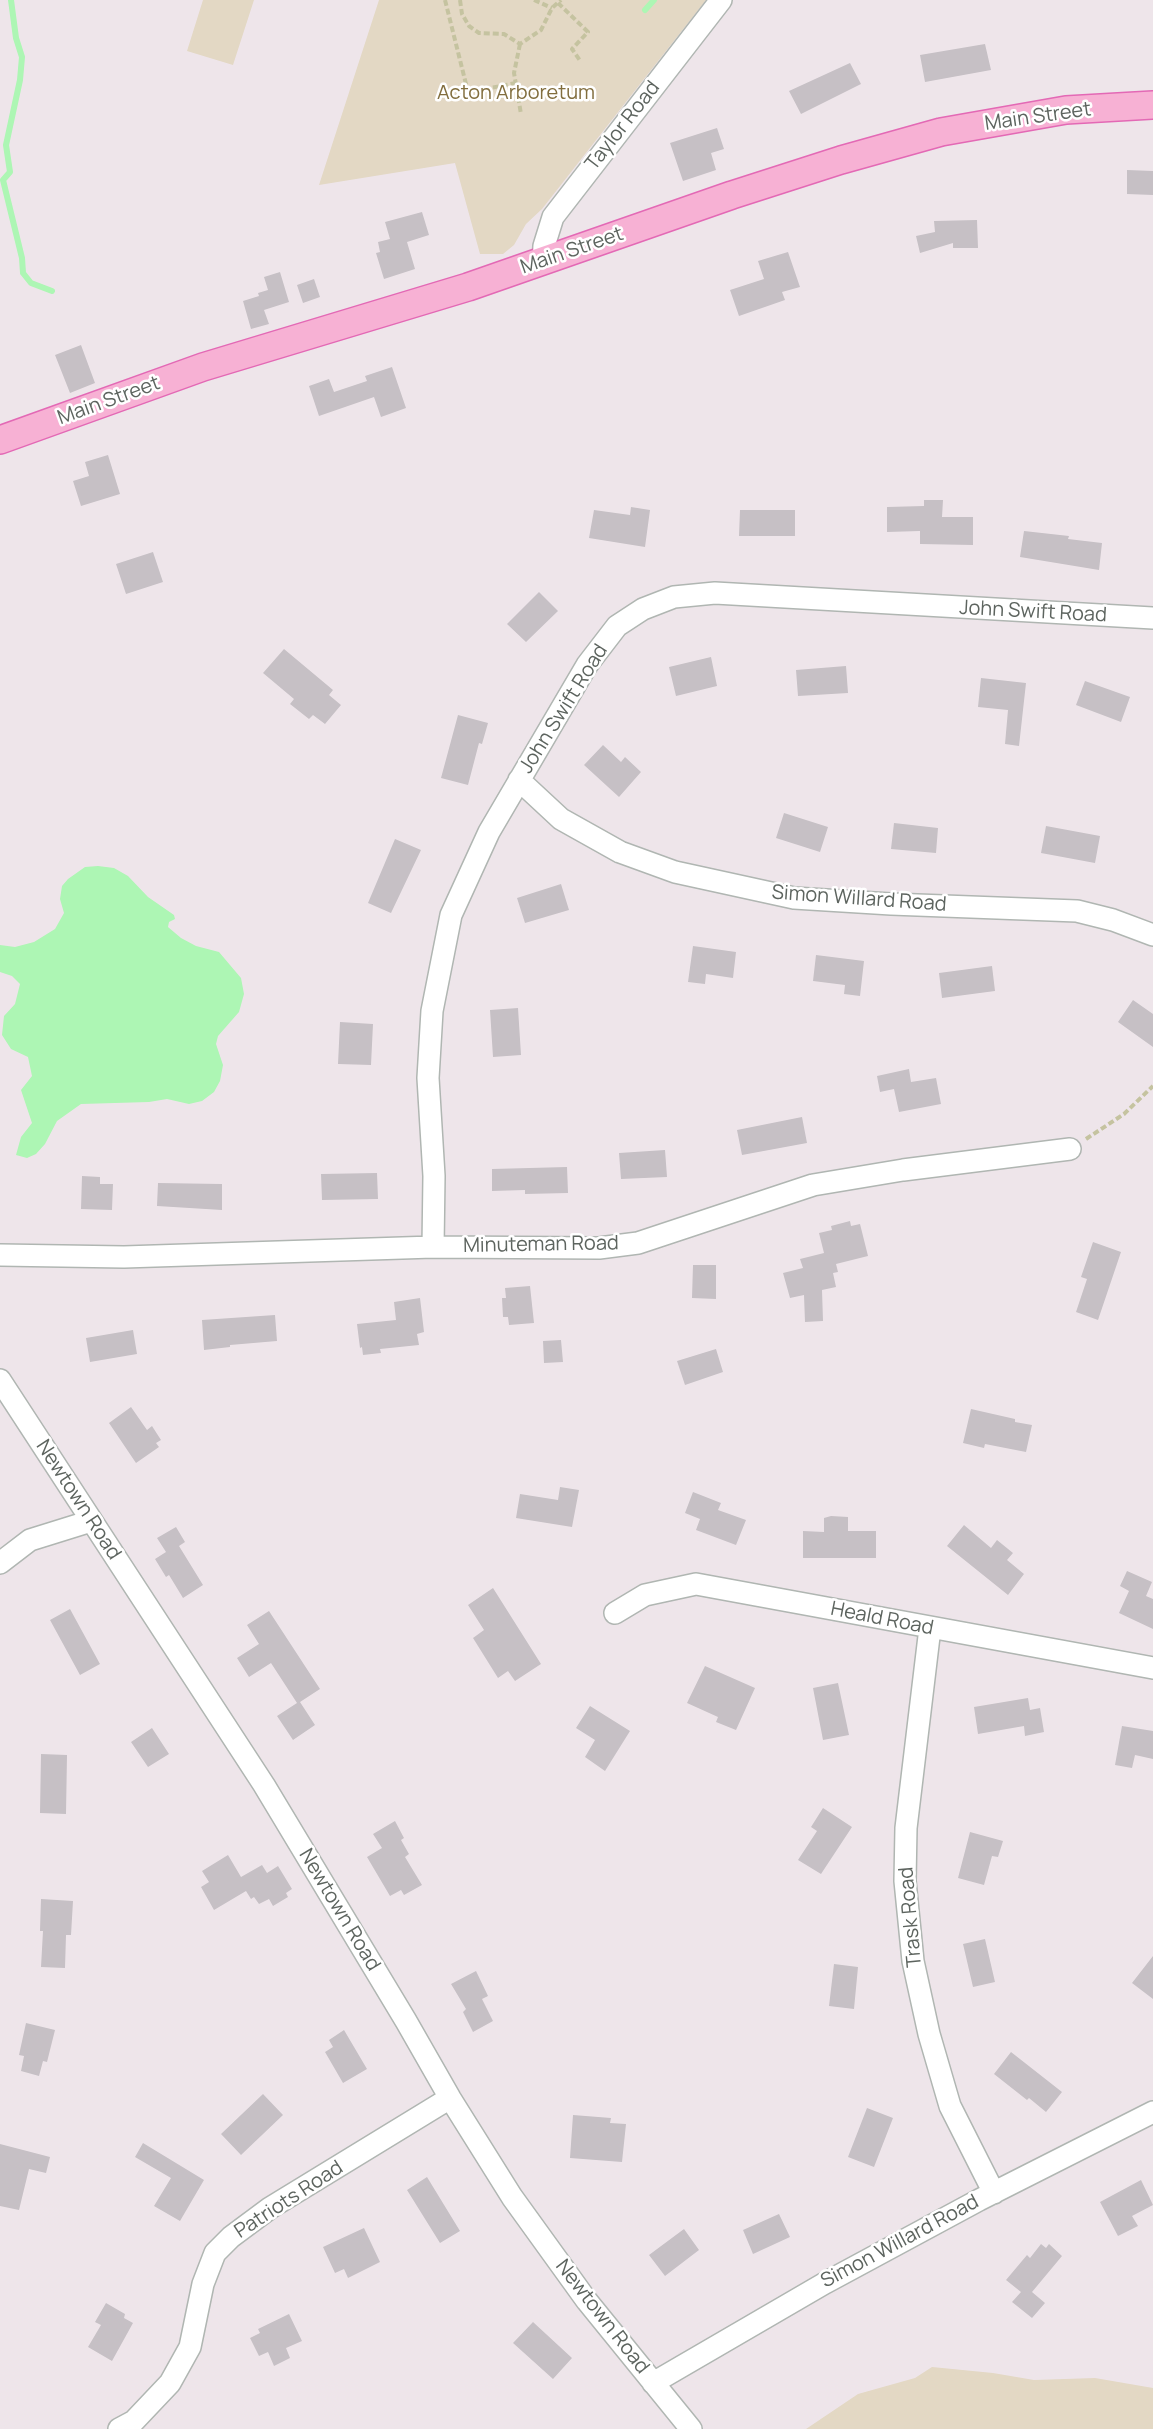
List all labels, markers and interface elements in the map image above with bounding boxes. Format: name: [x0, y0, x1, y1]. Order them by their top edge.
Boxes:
street label: Taylor Road: [581, 77, 665, 175]
park label: Acton Arboretum: [437, 81, 595, 105]
street label: Main Street: [983, 98, 1093, 136]
street label: Main Street: [517, 222, 627, 280]
street label: Main Street: [55, 371, 163, 431]
street label: John Swift Road: [959, 596, 1107, 628]
street label: John Swift Road: [515, 640, 613, 778]
street label: Simon Willard Road: [771, 881, 947, 917]
street label: Minuteman Road: [463, 1232, 619, 1258]
street label: Newtown Road: [30, 1436, 126, 1564]
street label: Heald Road: [829, 1597, 935, 1641]
street label: Newtown Road: [293, 1845, 385, 1975]
street label: Trask Road: [895, 1866, 927, 1968]
street label: Patriots Road: [230, 2156, 348, 2244]
street label: Simon Willard Road: [817, 2190, 983, 2294]
street label: Newtown Road: [550, 2255, 654, 2379]

